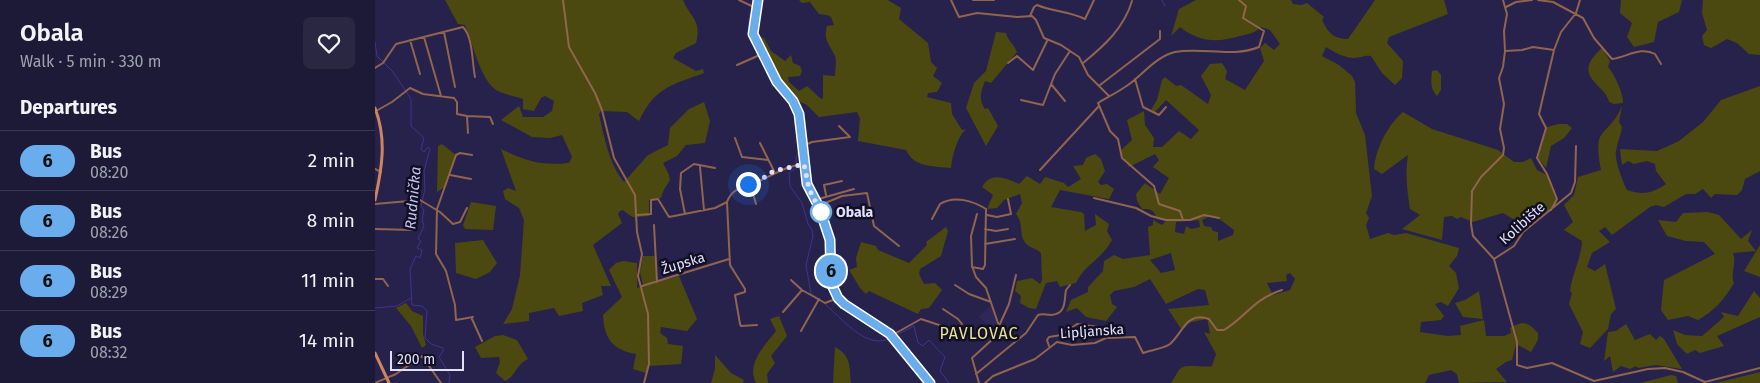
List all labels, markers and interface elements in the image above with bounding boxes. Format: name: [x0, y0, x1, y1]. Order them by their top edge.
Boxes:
button: heart: [303, 17, 355, 69]
text: Obala: [20, 19, 84, 47]
text: Walk · 5 min · 330 m: [20, 52, 162, 71]
text: Departures: [20, 96, 117, 119]
text: Bus: [90, 140, 122, 163]
text: 2 min: [308, 149, 355, 172]
text: 6: [42, 150, 53, 172]
text: 08:20: [90, 163, 128, 182]
water label: Rudnička: [401, 166, 425, 230]
your location: [736, 172, 761, 197]
street label: Kolibište: [1496, 198, 1549, 248]
text: Bus: [90, 200, 122, 223]
marker: Obala: [810, 201, 832, 223]
place label: Obala: [836, 204, 874, 221]
text: 8 min: [307, 209, 355, 232]
text: 6: [42, 210, 53, 232]
text: 08:26: [90, 223, 128, 242]
street label: Župska: [659, 248, 707, 278]
line badge: 6: [815, 255, 847, 287]
text: Bus: [90, 260, 122, 283]
text: 6: [826, 260, 836, 282]
text: 11 min: [301, 269, 355, 292]
text: 6: [42, 270, 53, 292]
text: 08:29: [90, 283, 128, 302]
text: Bus: [90, 320, 122, 343]
street label: Lipljanska: [1059, 321, 1125, 342]
district label: PAVLOVAC: [939, 324, 1019, 343]
text: 14 min: [299, 329, 355, 352]
text: 6: [42, 330, 53, 352]
text: 08:32: [90, 343, 127, 362]
scale bar: [390, 348, 464, 371]
text: 200 m: [397, 351, 435, 368]

